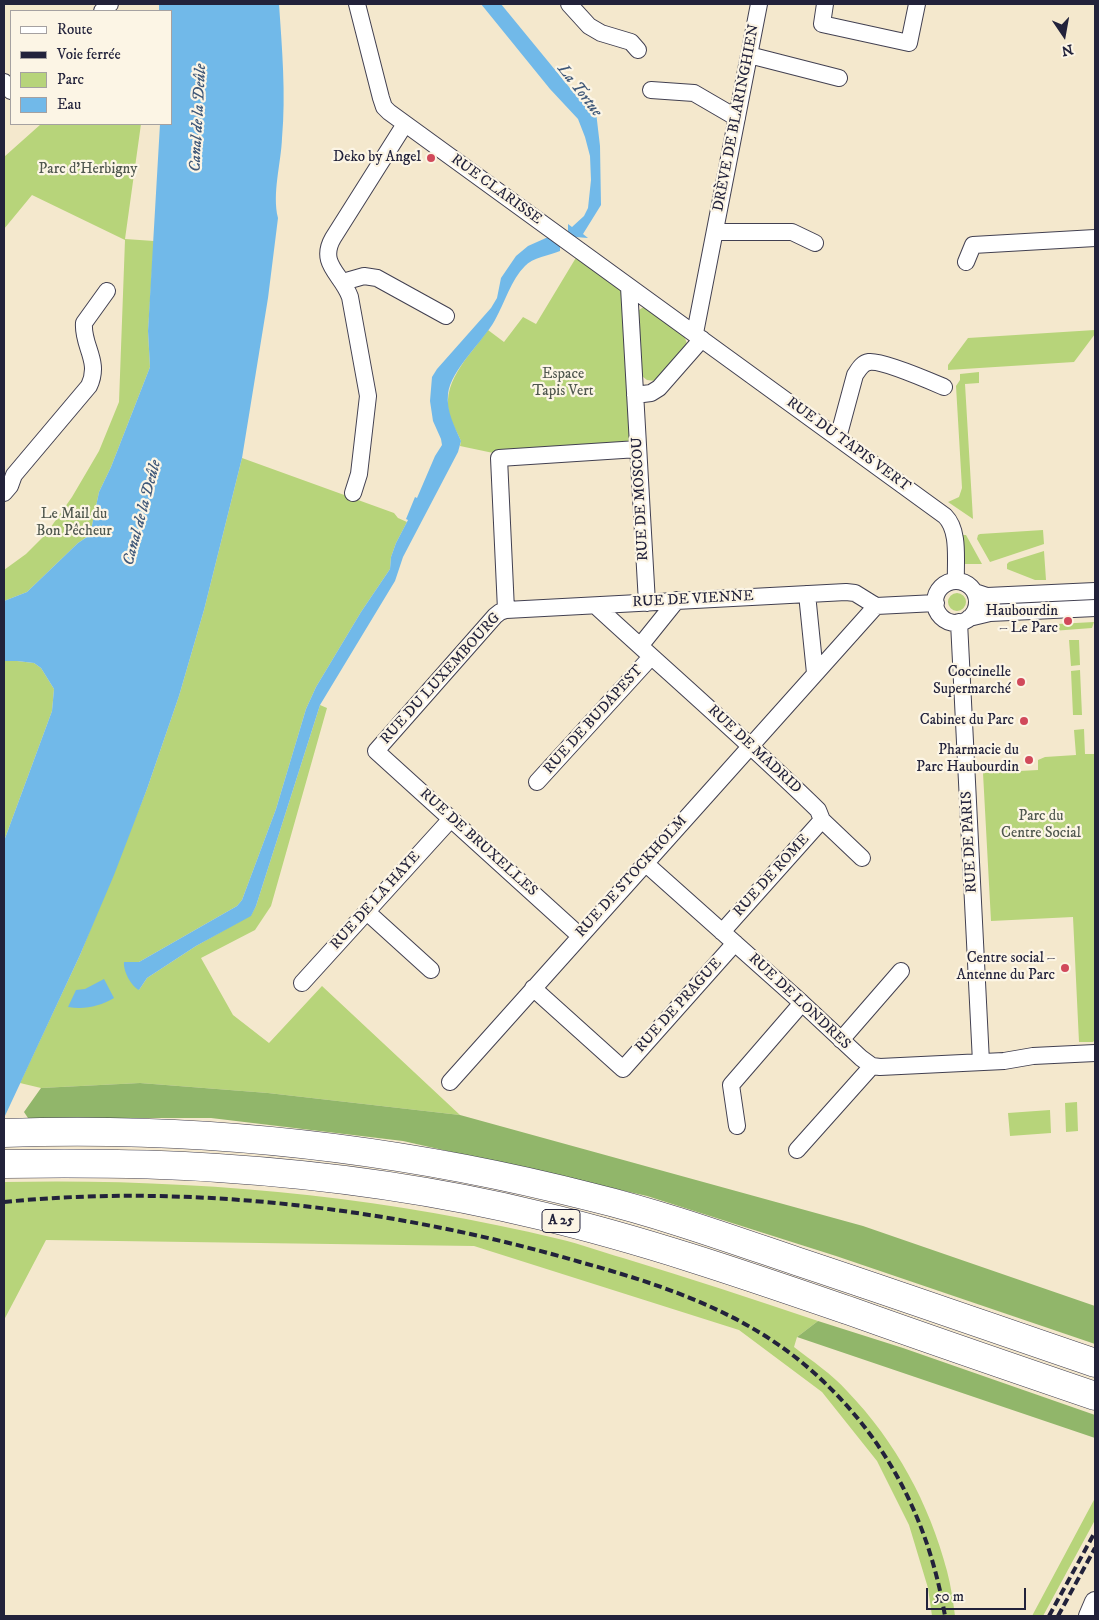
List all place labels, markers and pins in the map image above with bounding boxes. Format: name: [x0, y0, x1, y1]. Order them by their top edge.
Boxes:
place label: Deko by Angel: [333, 149, 421, 167]
marker: Deko by Angel: [425, 152, 437, 164]
place label: Haubourdin – Le Parc: [986, 603, 1058, 638]
marker: Haubourdin – Le Parc: [1062, 615, 1074, 627]
place label: Coccinelle Supermarché: [933, 664, 1011, 699]
marker: Coccinelle Supermarché: [1015, 676, 1027, 688]
place label: Cabinet du Parc: [920, 712, 1014, 730]
marker: Cabinet du Parc: [1018, 715, 1030, 727]
place label: Pharmacie du Parc Haubourdin: [916, 742, 1019, 777]
marker: Pharmacie du Parc Haubourdin: [1023, 754, 1035, 766]
place label: Centre social – Antenne du Parc: [957, 950, 1055, 985]
marker: Centre social – Antenne du Parc: [1059, 962, 1071, 974]

